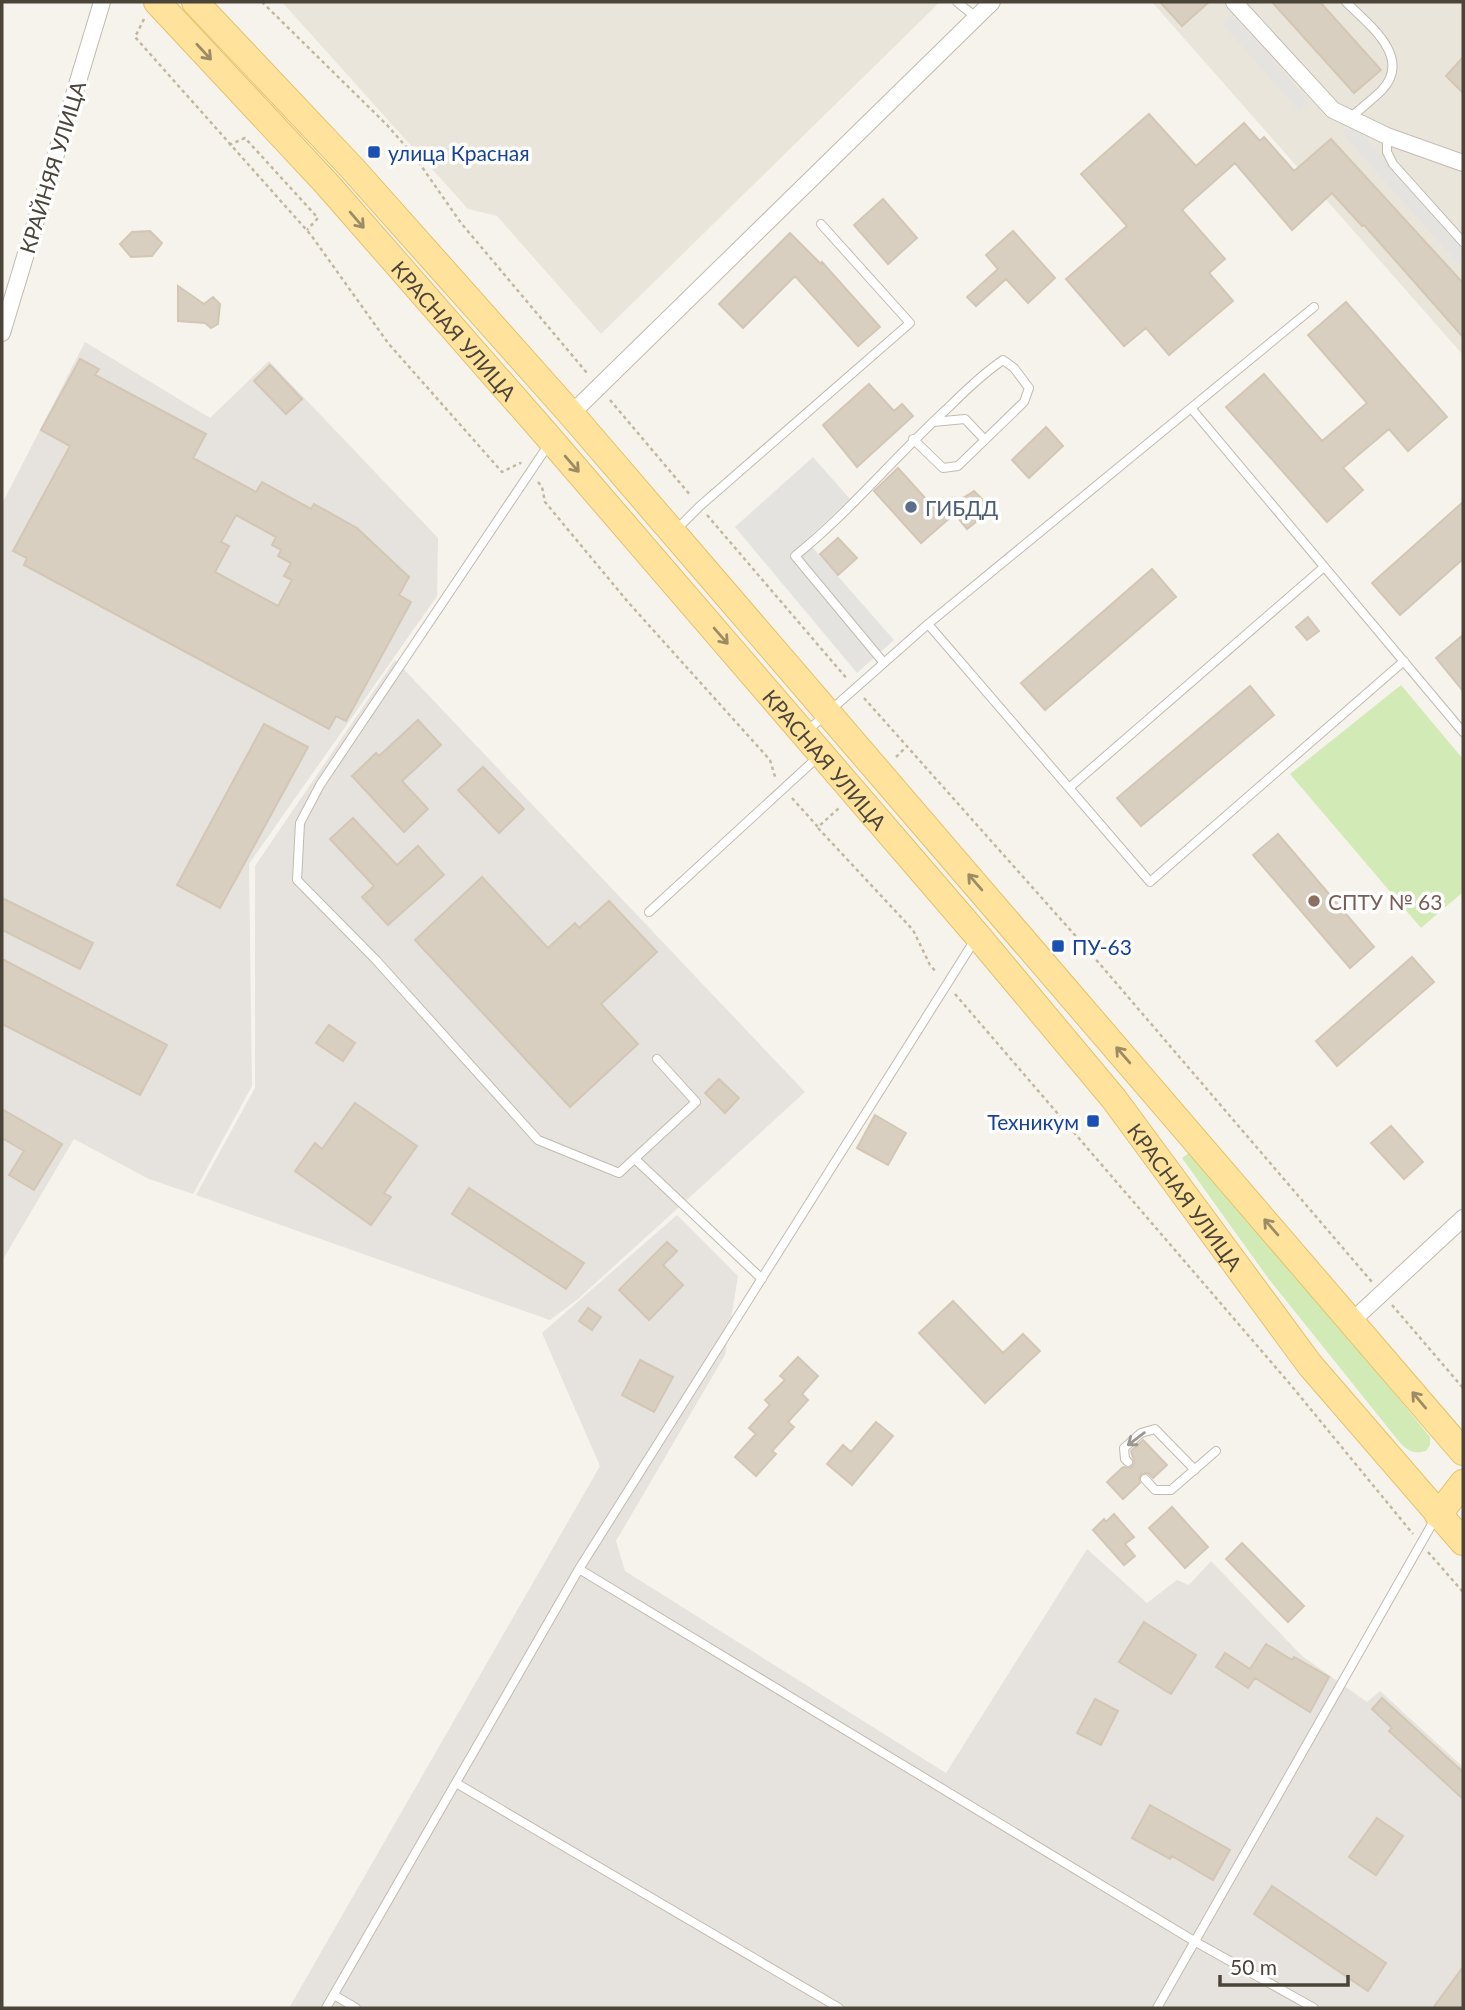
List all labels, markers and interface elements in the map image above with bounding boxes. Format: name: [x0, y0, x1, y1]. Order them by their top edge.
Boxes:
one-way arrow: [195, 43, 212, 60]
street label: КРАЙНЯЯ УЛИЦА: [14, 77, 90, 256]
place label: улица Красная: [388, 140, 530, 165]
marker: улица Красная: [366, 144, 382, 160]
one-way arrow: [349, 210, 365, 228]
street label: КРАСНАЯ УЛИЦА: [387, 255, 523, 405]
one-way arrow: [564, 455, 580, 473]
place label: ГИБДД: [925, 495, 998, 520]
marker: ГИБДД: [903, 499, 919, 515]
one-way arrow: [713, 627, 729, 645]
street label: КРАСНАЯ УЛИЦА: [758, 684, 893, 835]
one-way arrow: [967, 873, 983, 891]
place label: СПТУ № 63: [1328, 889, 1442, 914]
marker: СПТУ № 63: [1306, 893, 1322, 909]
place label: ПУ-63: [1072, 934, 1132, 959]
marker: ПУ-63: [1050, 938, 1066, 954]
one-way arrow: [1115, 1046, 1131, 1064]
place label: Техникум: [987, 1109, 1079, 1134]
marker: Техникум: [1085, 1113, 1101, 1129]
street label: КРАСНАЯ УЛИЦА: [1123, 1118, 1249, 1276]
one-way arrow: [1263, 1219, 1279, 1237]
one-way arrow: [1411, 1392, 1427, 1410]
one-way arrow: [1126, 1431, 1145, 1446]
scale bar: [1220, 1944, 1348, 1988]
text: 50 m: [1230, 1954, 1277, 1979]

